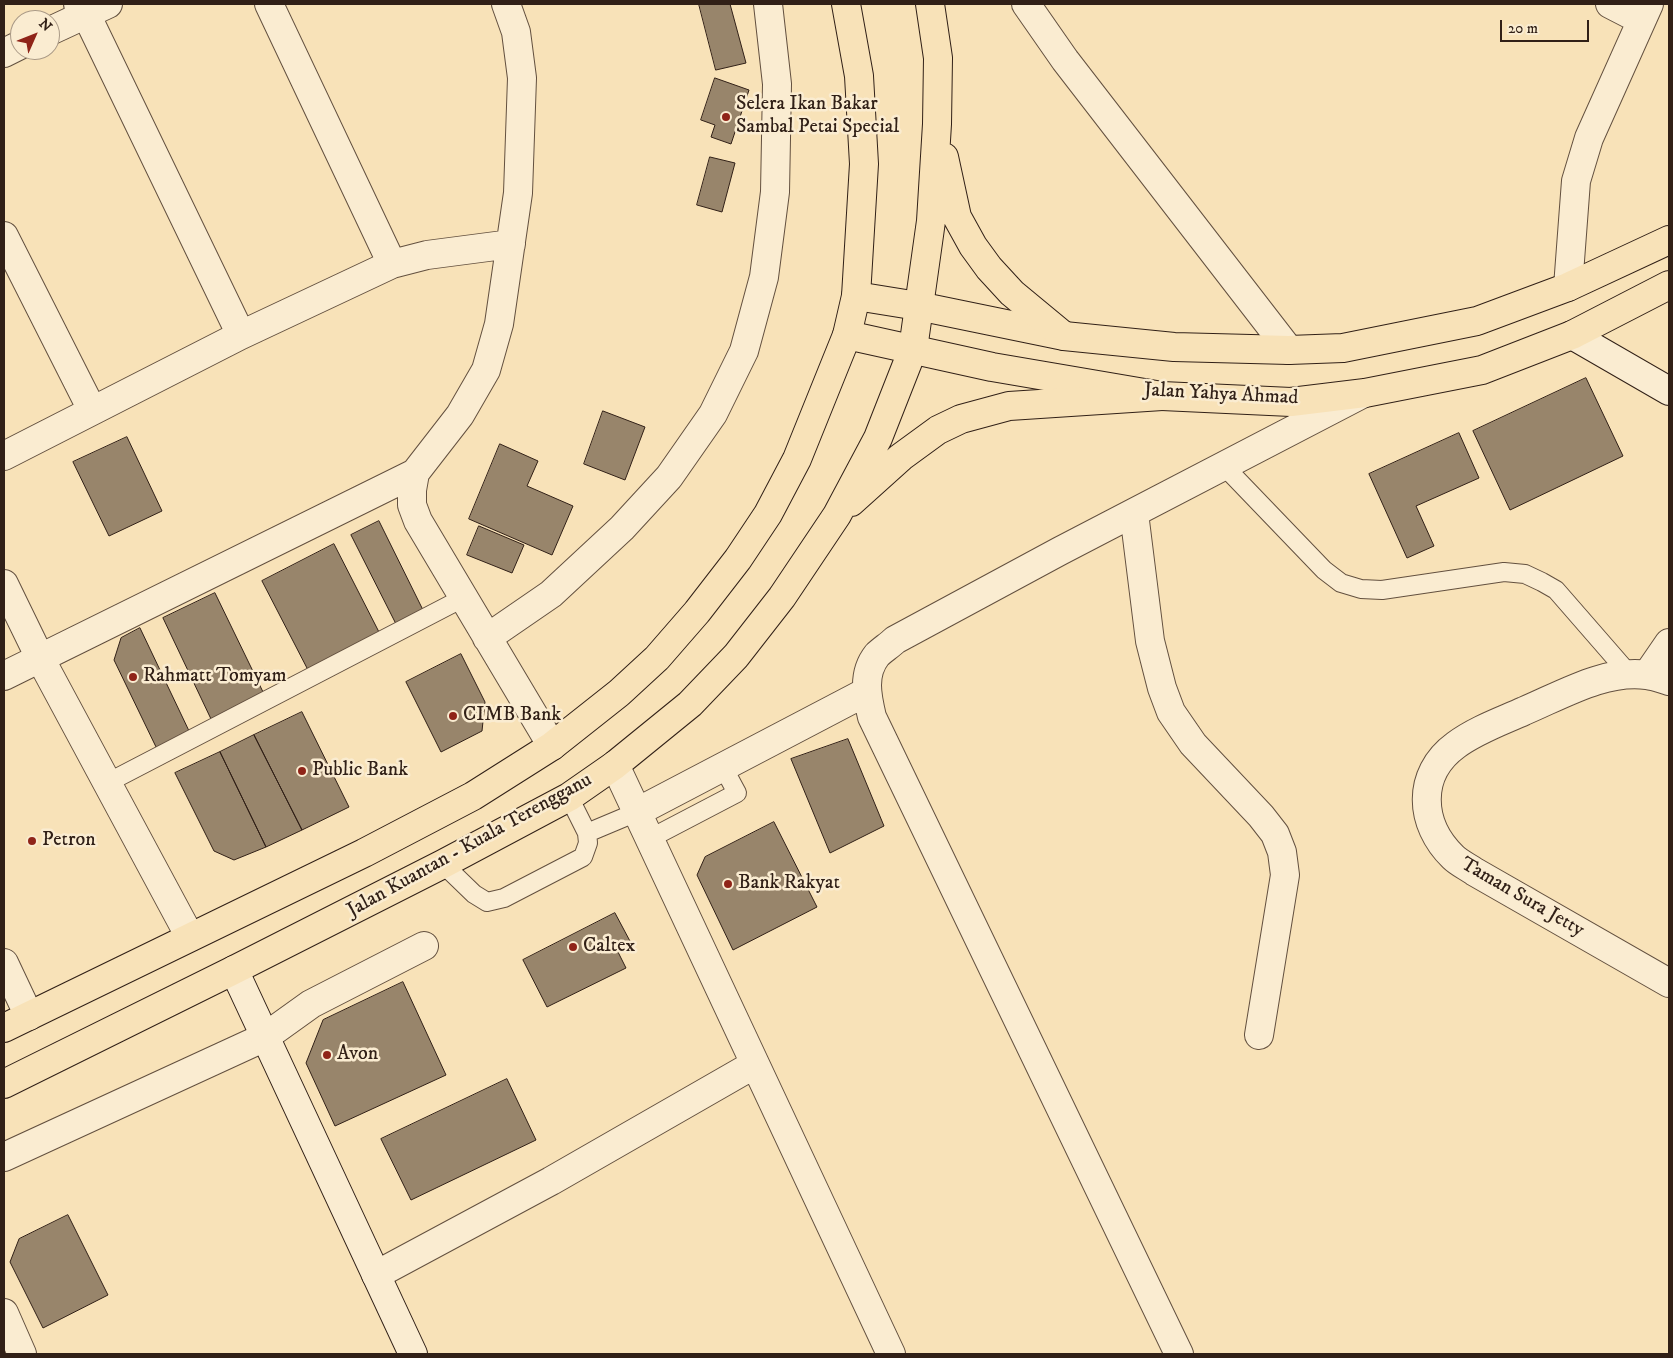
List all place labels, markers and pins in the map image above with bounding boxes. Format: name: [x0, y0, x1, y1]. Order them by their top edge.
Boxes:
place label: Selera Ikan Bakar Sambal Petai Special: [736, 93, 899, 140]
marker: Selera Ikan Bakar Sambal Petai Special: [720, 111, 732, 123]
place label: Rahmatt Tomyam: [143, 665, 287, 689]
marker: Rahmatt Tomyam: [127, 671, 139, 683]
place label: CIMB Bank: [463, 704, 561, 728]
marker: CIMB Bank: [447, 710, 459, 722]
place label: Public Bank: [312, 759, 408, 783]
marker: Public Bank: [296, 765, 308, 777]
place label: Petron: [42, 829, 96, 853]
marker: Petron: [26, 835, 38, 847]
place label: Bank Rakyat: [738, 872, 840, 896]
marker: Bank Rakyat: [722, 878, 734, 890]
place label: Caltex: [583, 935, 635, 959]
marker: Caltex: [567, 941, 579, 953]
place label: Avon: [337, 1043, 378, 1067]
marker: Avon: [321, 1049, 333, 1061]

